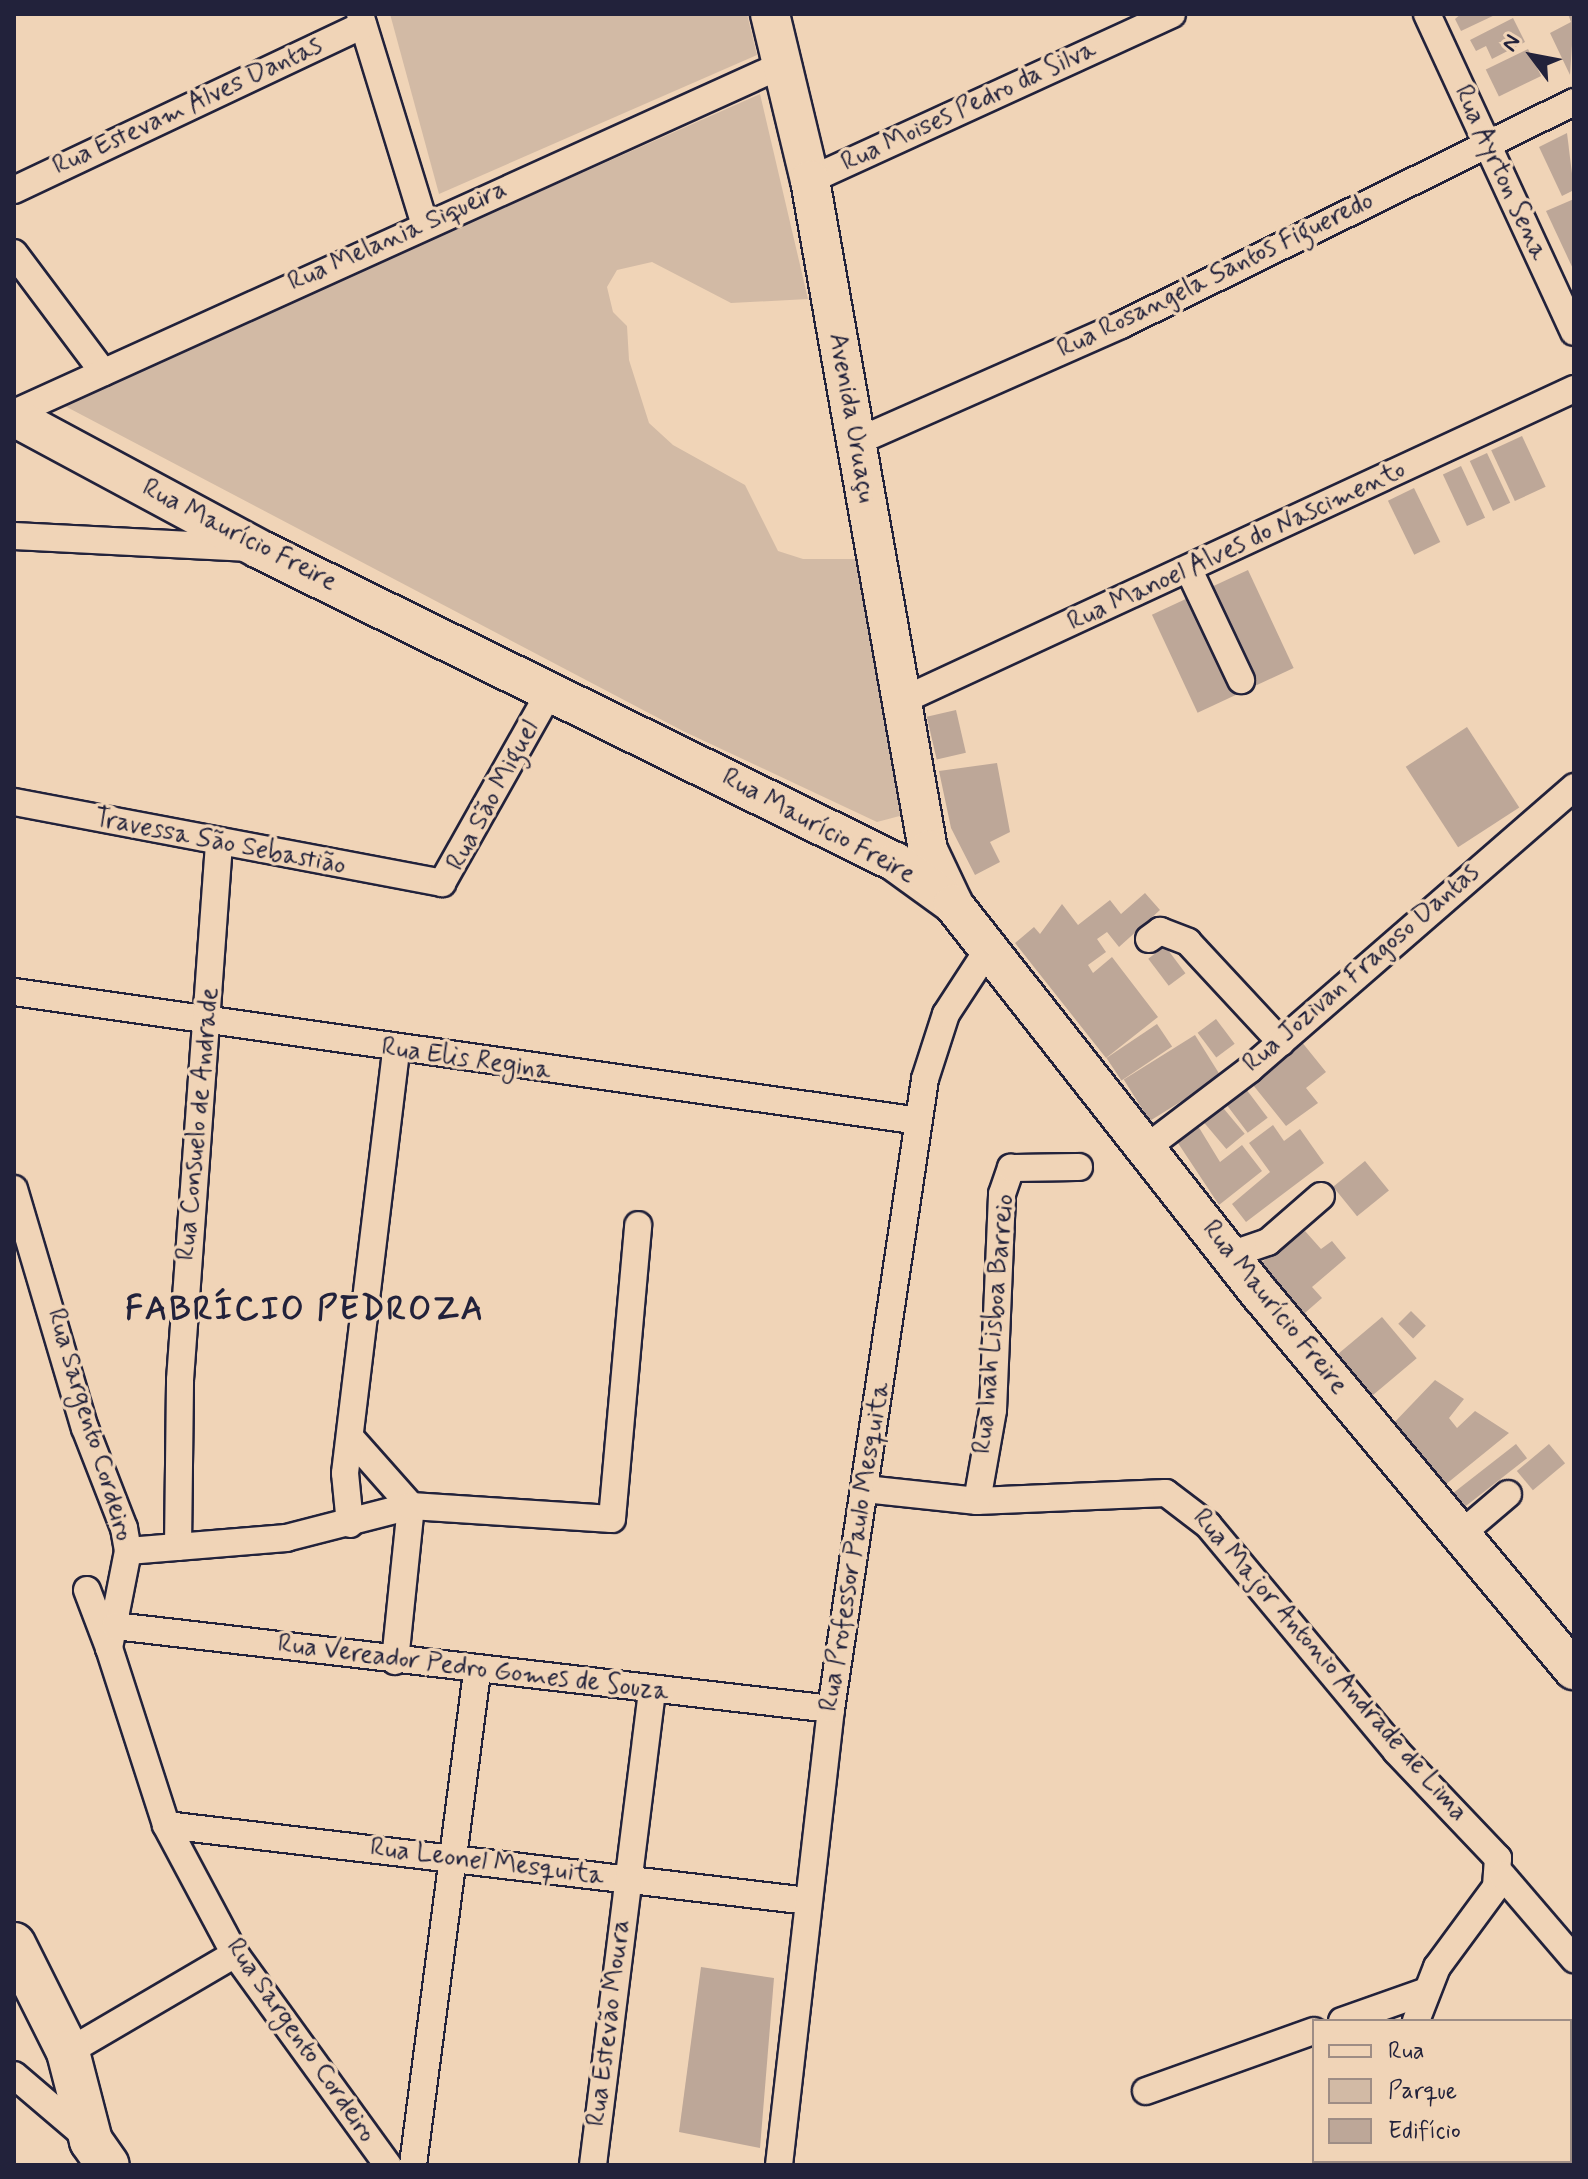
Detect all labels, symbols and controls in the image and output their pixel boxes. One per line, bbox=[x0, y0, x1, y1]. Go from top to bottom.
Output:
north arrow bbox=[1492, 16, 1572, 96]
street label: Rua Estevam Alves Dantas bbox=[47, 30, 329, 184]
text: N bbox=[1496, 30, 1527, 57]
street label: Rua Moises Pedro da Silva bbox=[837, 34, 1101, 180]
street label: Rua Ayrton Sena bbox=[1448, 84, 1552, 262]
street label: Rua Melania Siqueira bbox=[284, 175, 512, 299]
street label: Rua Rosangela Santos Figueredo bbox=[1053, 186, 1379, 366]
street label: Avenida Uruaçu bbox=[821, 332, 881, 504]
street label: Rua Manoel Alves do Nascimento bbox=[1069, 458, 1405, 636]
street label: Rua Maurício Freire bbox=[139, 475, 339, 597]
street label: Rua São Miguel bbox=[443, 718, 545, 874]
street label: Rua Maurício Freire bbox=[718, 764, 918, 890]
street label: Travessa São Sebastião bbox=[93, 804, 347, 882]
street label: Rua Jozivan Fragoso Dantas bbox=[1235, 856, 1489, 1082]
street label: Rua Consuelo de Andrade bbox=[172, 988, 226, 1260]
street label: Rua Elis Regina bbox=[376, 1032, 556, 1088]
street label: Rua Inah Lisboa Barreio bbox=[968, 1189, 1022, 1459]
street label: Rua Maurício Freire bbox=[1196, 1217, 1352, 1399]
district label: FABRÍCIO PEDROZA bbox=[123, 1290, 487, 1330]
street label: Rua Sargento Cordeiro bbox=[39, 1305, 139, 1545]
street label: Rua Professor Paulo Mesquita bbox=[815, 1385, 897, 1709]
street label: Rua Major Antonio Andrade de Lima bbox=[1184, 1503, 1474, 1829]
street label: Rua Vereador Pedro Gomes de Souza bbox=[272, 1629, 674, 1709]
street label: Rua Leonel Mesquita bbox=[370, 1833, 604, 1893]
street label: Rua Estevão Moura bbox=[582, 1919, 638, 2127]
street label: Rua Sargento Cordeiro bbox=[218, 1934, 382, 2148]
legend bbox=[1312, 2019, 1572, 2163]
text: Rua bbox=[1388, 2036, 1425, 2067]
text: Parque bbox=[1388, 2076, 1457, 2107]
text: Edifício bbox=[1388, 2116, 1461, 2147]

